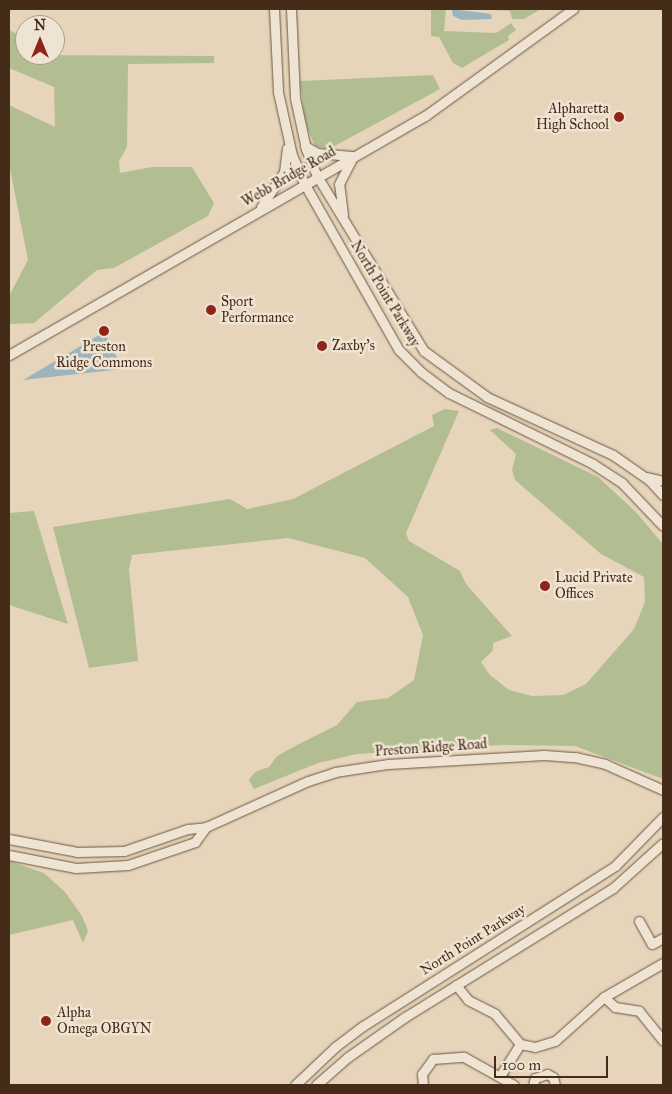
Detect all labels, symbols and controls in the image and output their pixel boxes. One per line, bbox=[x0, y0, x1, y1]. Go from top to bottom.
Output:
north arrow bbox=[15, 15, 65, 65]
text: N bbox=[34, 17, 46, 34]
place label: Alpharetta High School bbox=[536, 101, 609, 134]
marker: Alpharetta High School bbox=[613, 111, 625, 123]
street label: Webb Bridge Road bbox=[239, 143, 339, 211]
street label: North Point Parkway bbox=[347, 238, 423, 350]
place label: Sport Performance bbox=[221, 294, 294, 326]
marker: Sport Performance bbox=[205, 304, 217, 316]
marker: Preston Ridge Commons bbox=[98, 325, 110, 337]
place label: Zaxby's bbox=[332, 338, 375, 354]
place label: Preston Ridge Commons bbox=[56, 339, 152, 372]
marker: Zaxby's bbox=[316, 340, 328, 352]
place label: Lucid Private Offices bbox=[555, 570, 633, 602]
marker: Lucid Private Offices bbox=[539, 580, 551, 592]
street label: Preston Ridge Road bbox=[374, 736, 488, 760]
street label: North Point Parkway bbox=[417, 901, 529, 979]
place label: Alpha Omega OBGYN bbox=[57, 1005, 152, 1038]
marker: Alpha Omega OBGYN bbox=[39, 1014, 53, 1028]
scale bar bbox=[497, 1046, 611, 1078]
text: 100 m bbox=[502, 1056, 541, 1074]

